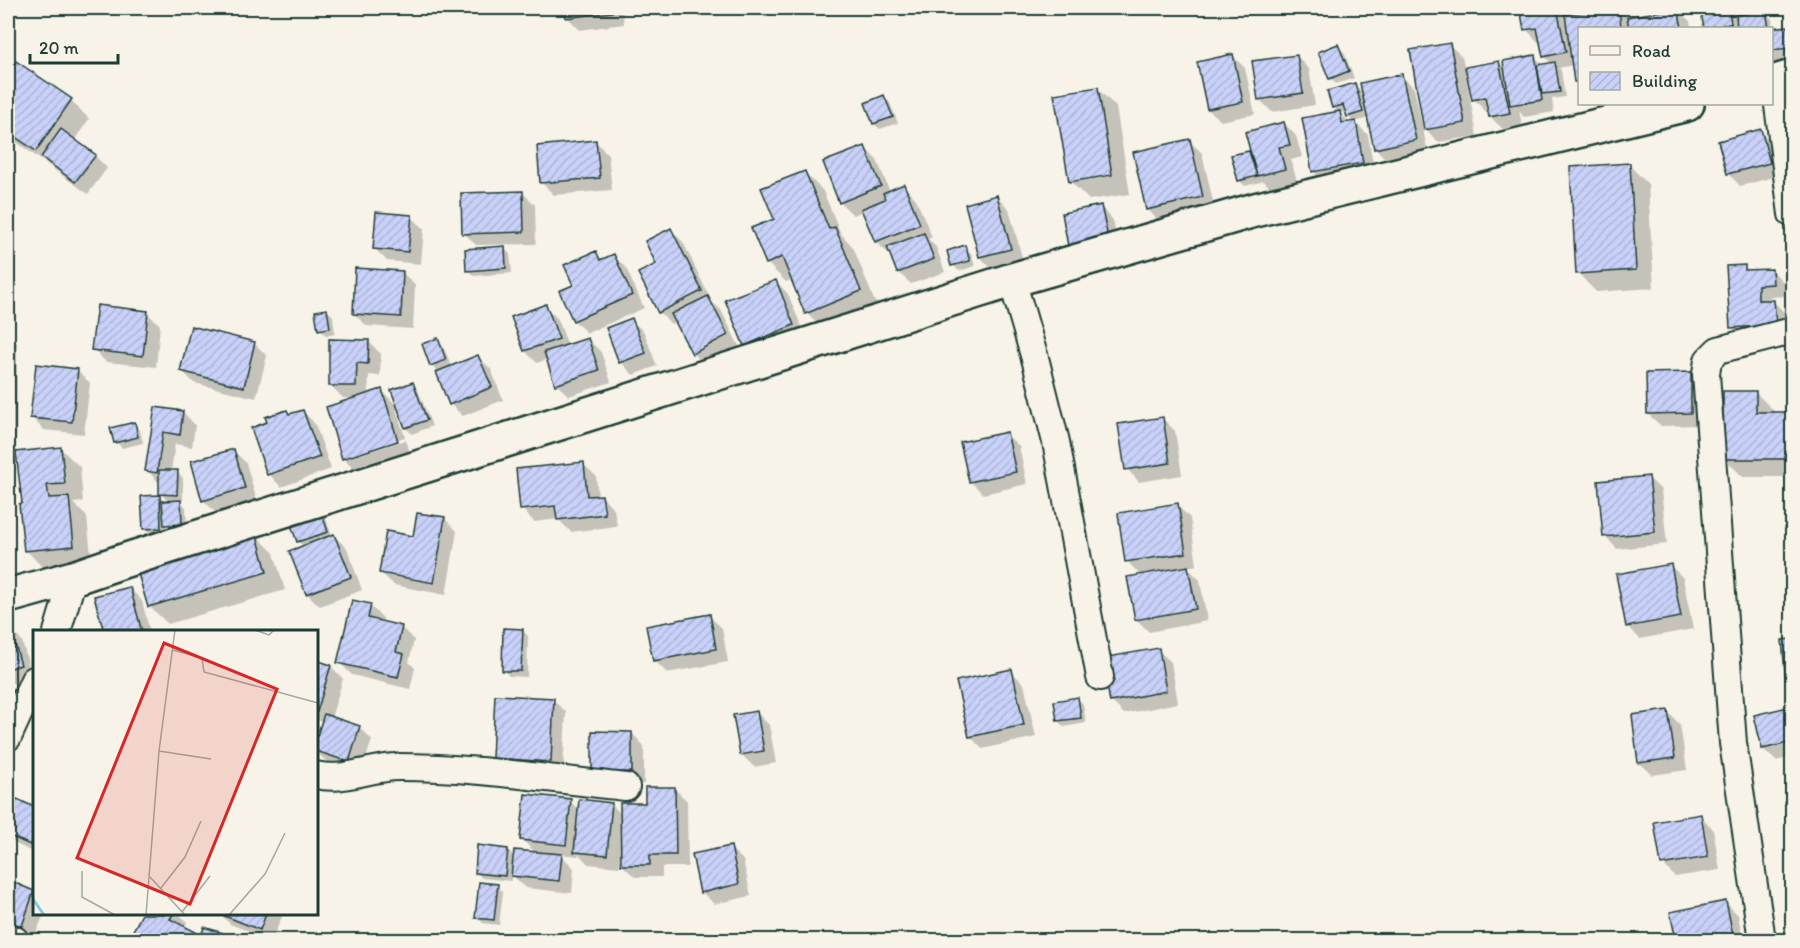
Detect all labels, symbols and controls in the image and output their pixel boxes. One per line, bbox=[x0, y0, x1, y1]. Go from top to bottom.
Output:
scale bar bbox=[30, 27, 118, 65]
legend bbox=[1578, 27, 1773, 105]
text: 20 m bbox=[39, 37, 79, 59]
text: Road bbox=[1632, 40, 1671, 62]
text: Building bbox=[1632, 70, 1698, 92]
inset map bbox=[33, 630, 318, 915]

